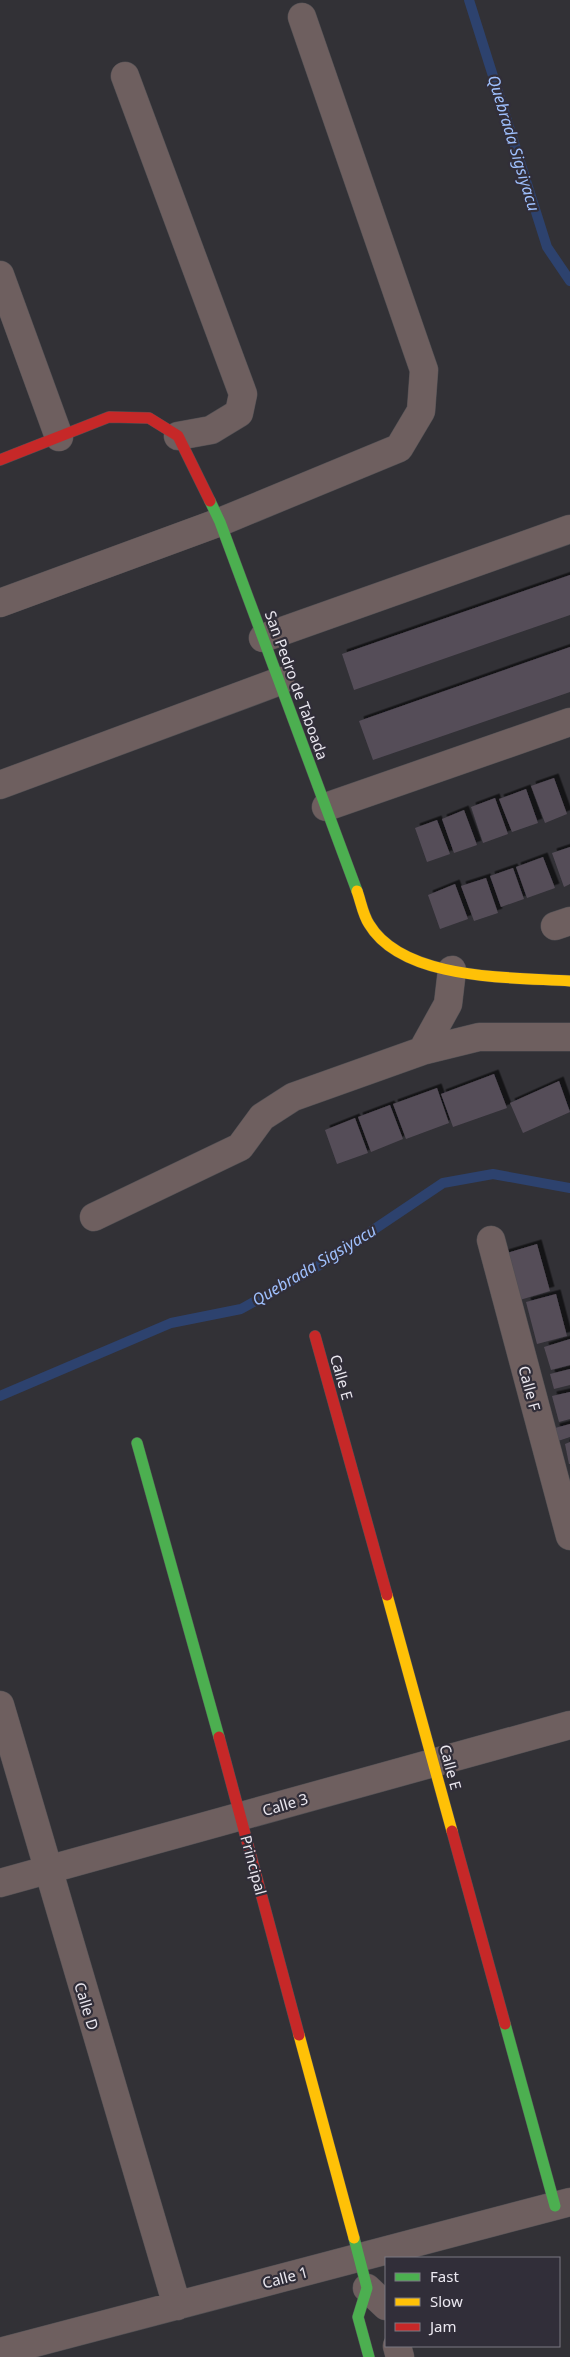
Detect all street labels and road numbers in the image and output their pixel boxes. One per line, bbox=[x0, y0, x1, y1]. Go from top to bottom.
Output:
street label: San Pedro de Taboada bbox=[261, 608, 333, 762]
street label: Calle E bbox=[326, 1352, 358, 1402]
street label: Calle F bbox=[514, 1363, 546, 1413]
street label: Calle E bbox=[435, 1742, 467, 1792]
street label: Calle 3 bbox=[260, 1788, 310, 1820]
street label: Principal bbox=[236, 1833, 272, 1897]
street label: Calle D bbox=[70, 1980, 104, 2032]
street label: Calle 1 bbox=[260, 2261, 310, 2293]

